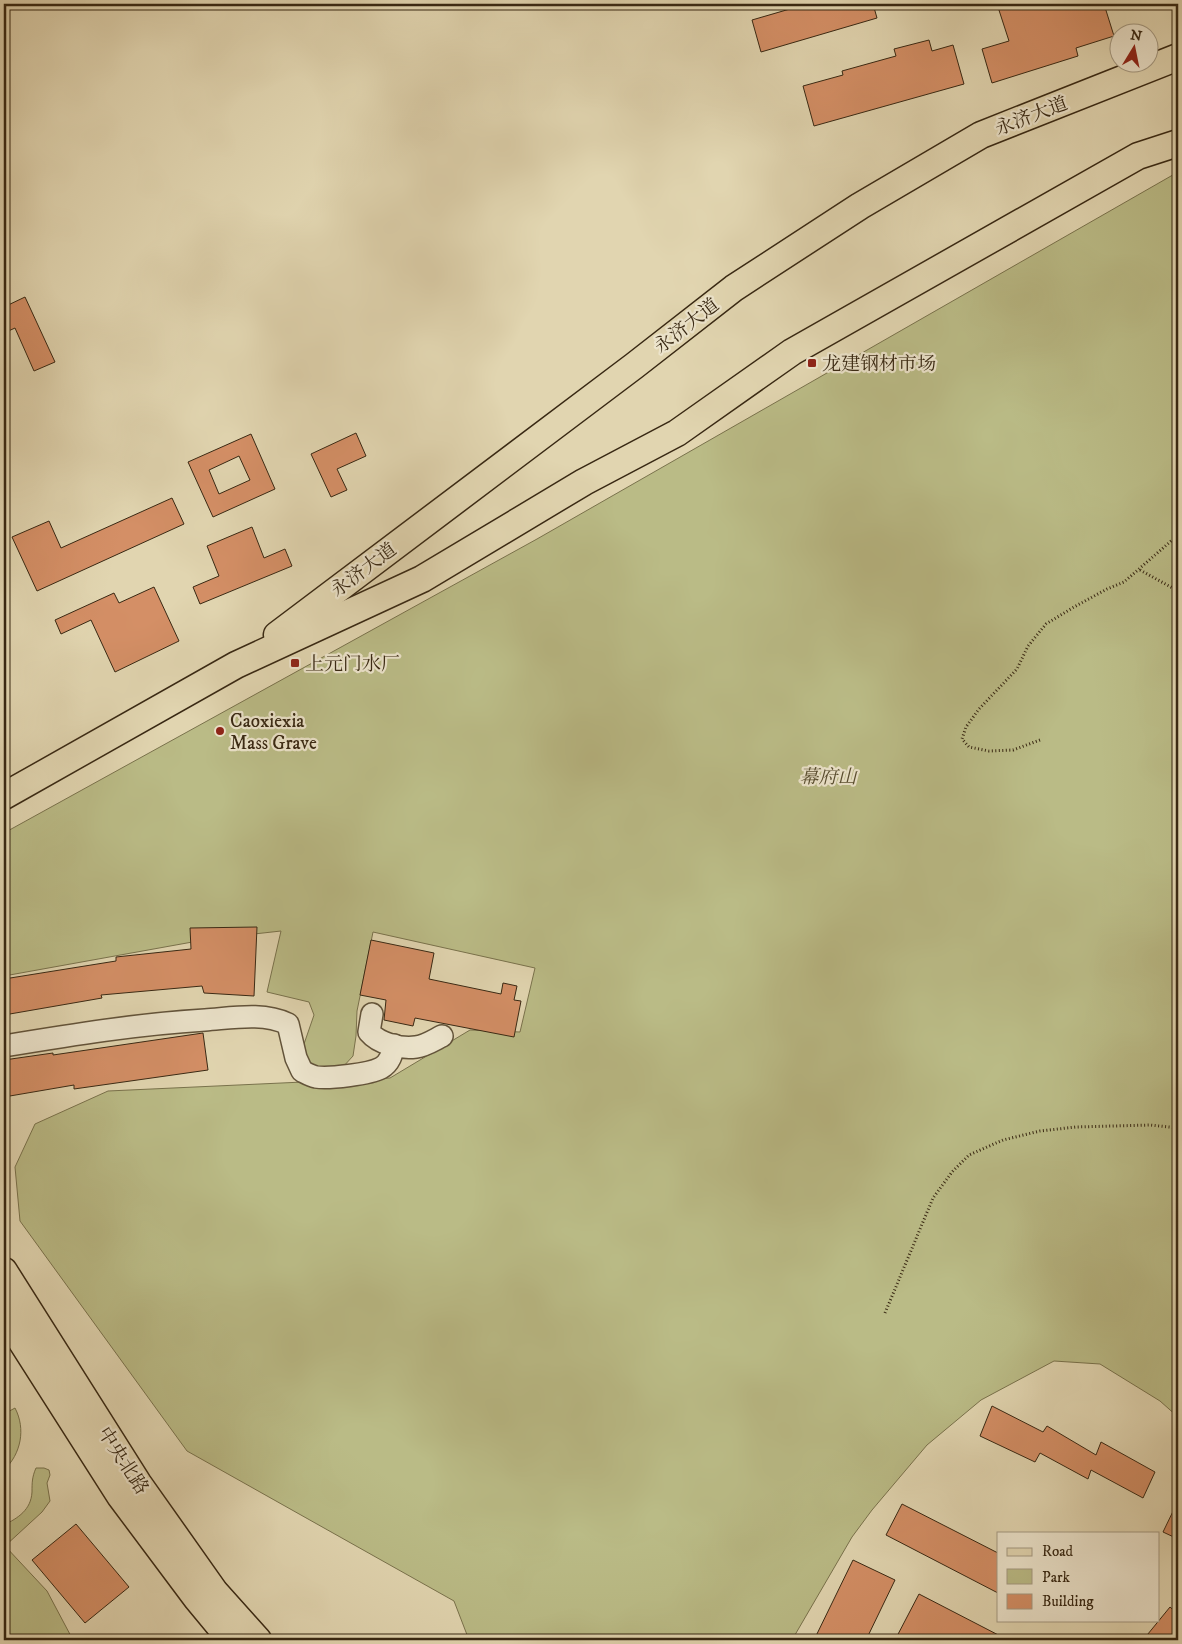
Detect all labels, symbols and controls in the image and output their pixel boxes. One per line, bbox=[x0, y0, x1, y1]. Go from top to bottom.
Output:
north arrow bbox=[1110, 22, 1160, 72]
text: N bbox=[1129, 26, 1144, 46]
street label: 永济大道 bbox=[992, 92, 1071, 141]
street label: 永济大道 bbox=[650, 294, 724, 359]
place label: 龙建钢材市场 bbox=[822, 353, 936, 376]
marker: 龙建钢材市场 bbox=[806, 357, 818, 369]
street label: 永济大道 bbox=[327, 538, 401, 602]
place label: 上元门水厂 bbox=[305, 653, 400, 676]
marker: 上元门水厂 bbox=[289, 657, 301, 669]
place label: Caoxiexia Mass Grave bbox=[230, 710, 317, 755]
marker: Caoxiexia Mass Grave bbox=[214, 725, 226, 737]
park label: 幕府山 bbox=[799, 766, 858, 789]
street label: 中央北路 bbox=[92, 1423, 153, 1499]
legend bbox=[997, 1532, 1160, 1622]
text: Road bbox=[1042, 1542, 1074, 1561]
text: Park bbox=[1042, 1568, 1071, 1587]
text: Building bbox=[1042, 1592, 1094, 1611]

